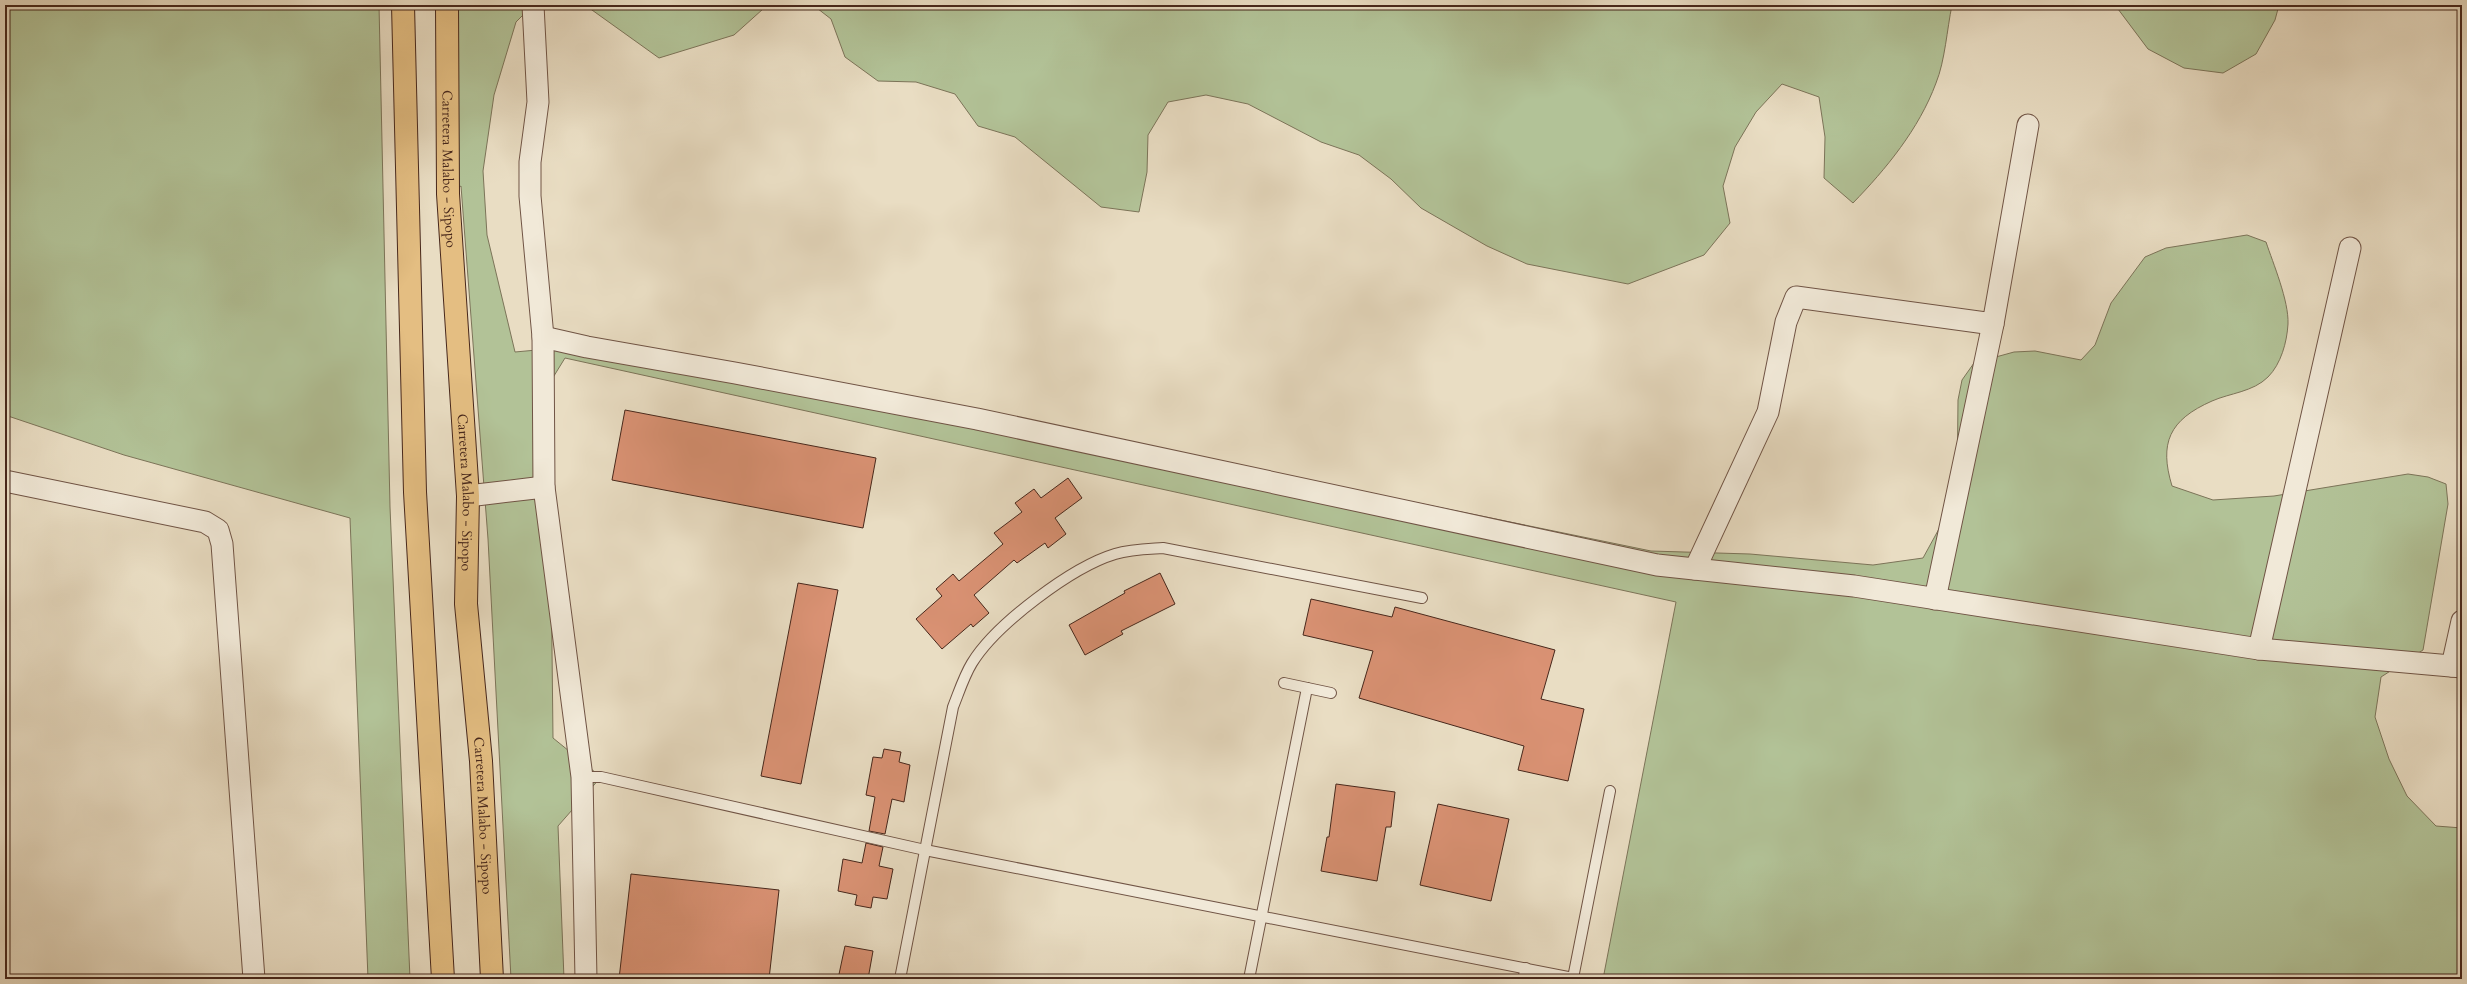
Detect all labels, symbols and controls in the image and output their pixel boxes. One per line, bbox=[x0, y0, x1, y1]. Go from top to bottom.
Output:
street label: Carretera Malabo - Sipopo bbox=[438, 90, 461, 249]
street label: Carretera Malabo - Sipopo bbox=[453, 413, 478, 572]
street label: Carretera Malabo - Sipopo bbox=[469, 736, 497, 895]

